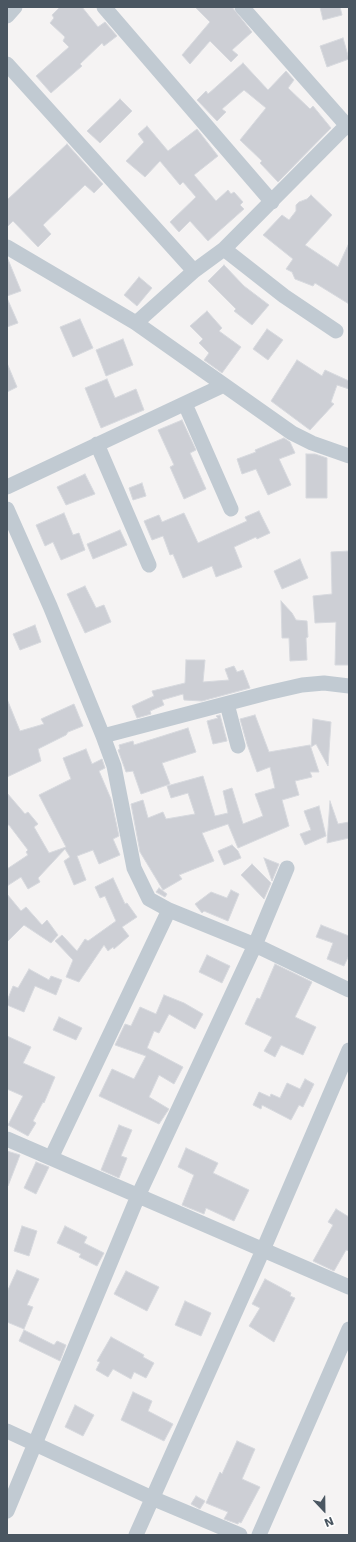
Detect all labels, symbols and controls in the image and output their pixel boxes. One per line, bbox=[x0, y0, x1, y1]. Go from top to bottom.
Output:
north arrow bbox=[304, 1490, 344, 1530]
text: N bbox=[322, 1514, 335, 1529]

